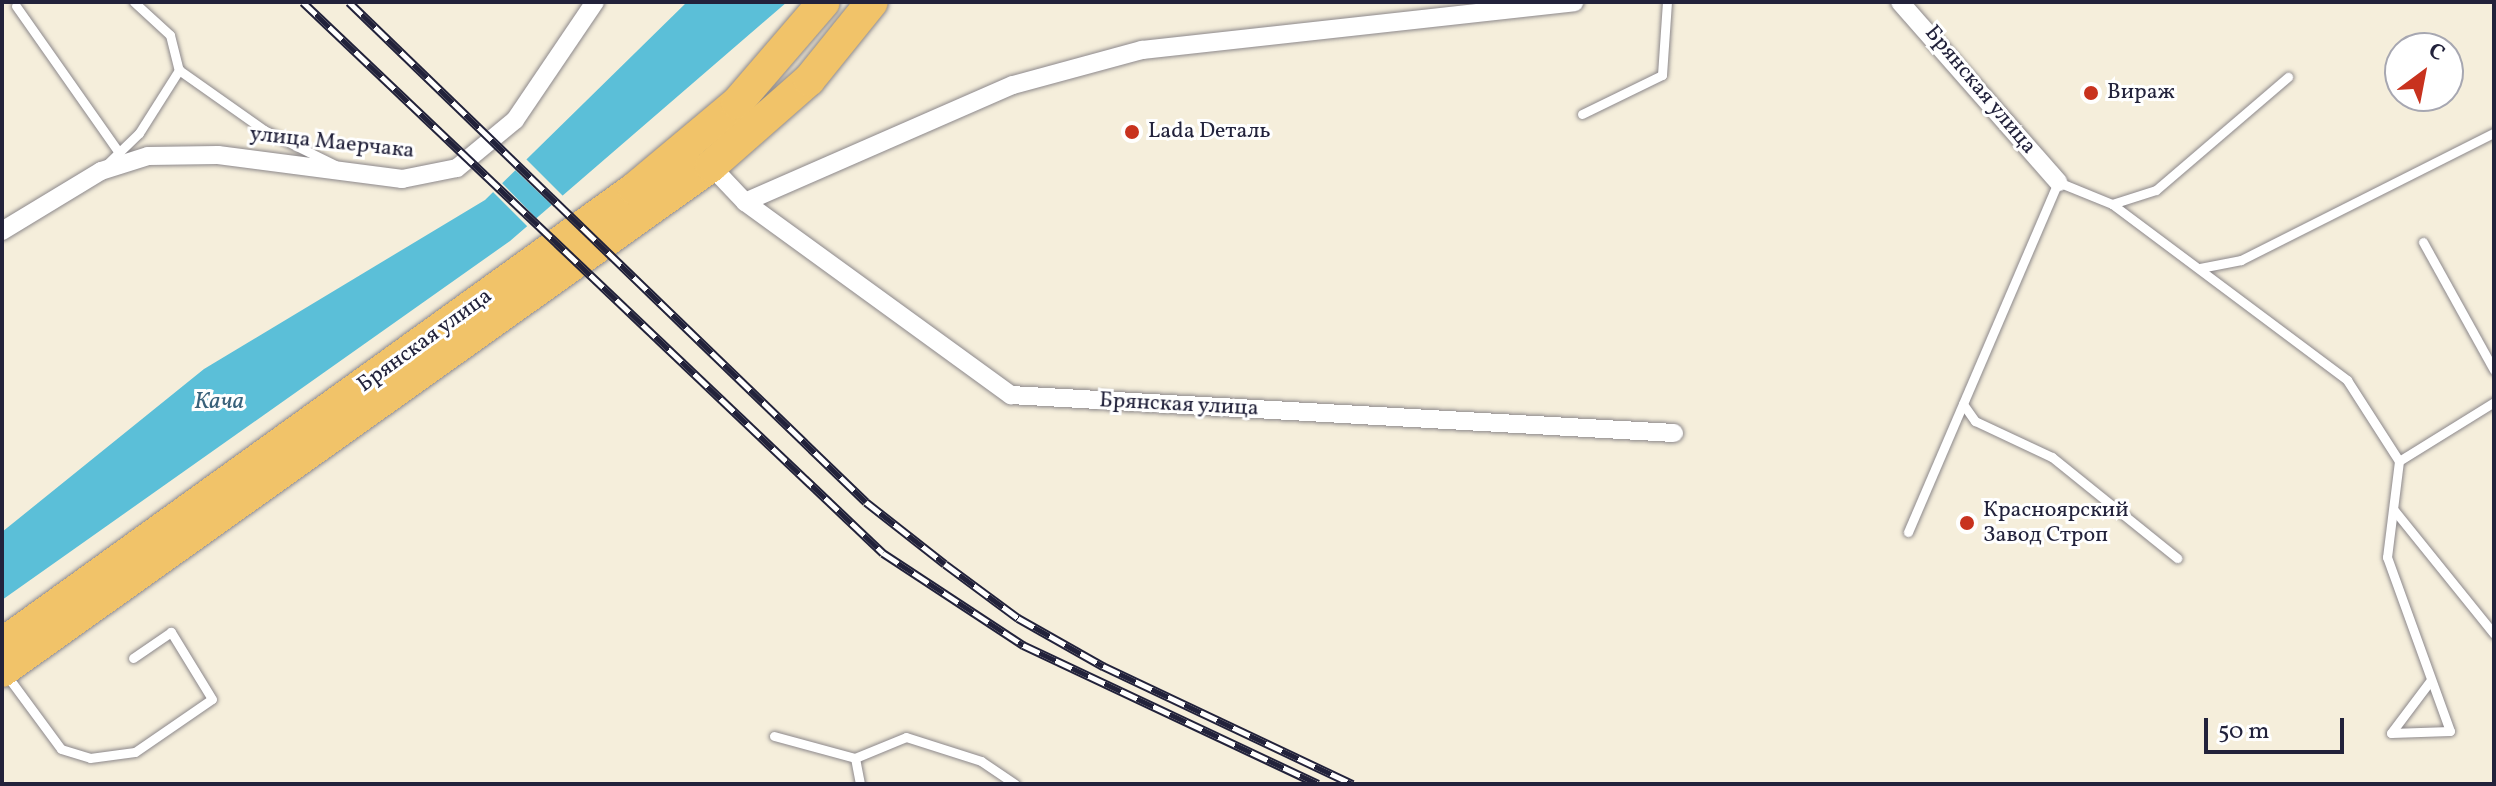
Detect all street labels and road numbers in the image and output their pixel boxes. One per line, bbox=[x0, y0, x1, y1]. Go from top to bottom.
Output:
street label: Брянская улица bbox=[1918, 20, 2042, 160]
street label: улица Маерчака bbox=[248, 121, 416, 165]
street label: Брянская улица bbox=[352, 283, 498, 399]
street label: Брянская улица bbox=[1098, 388, 1260, 422]

